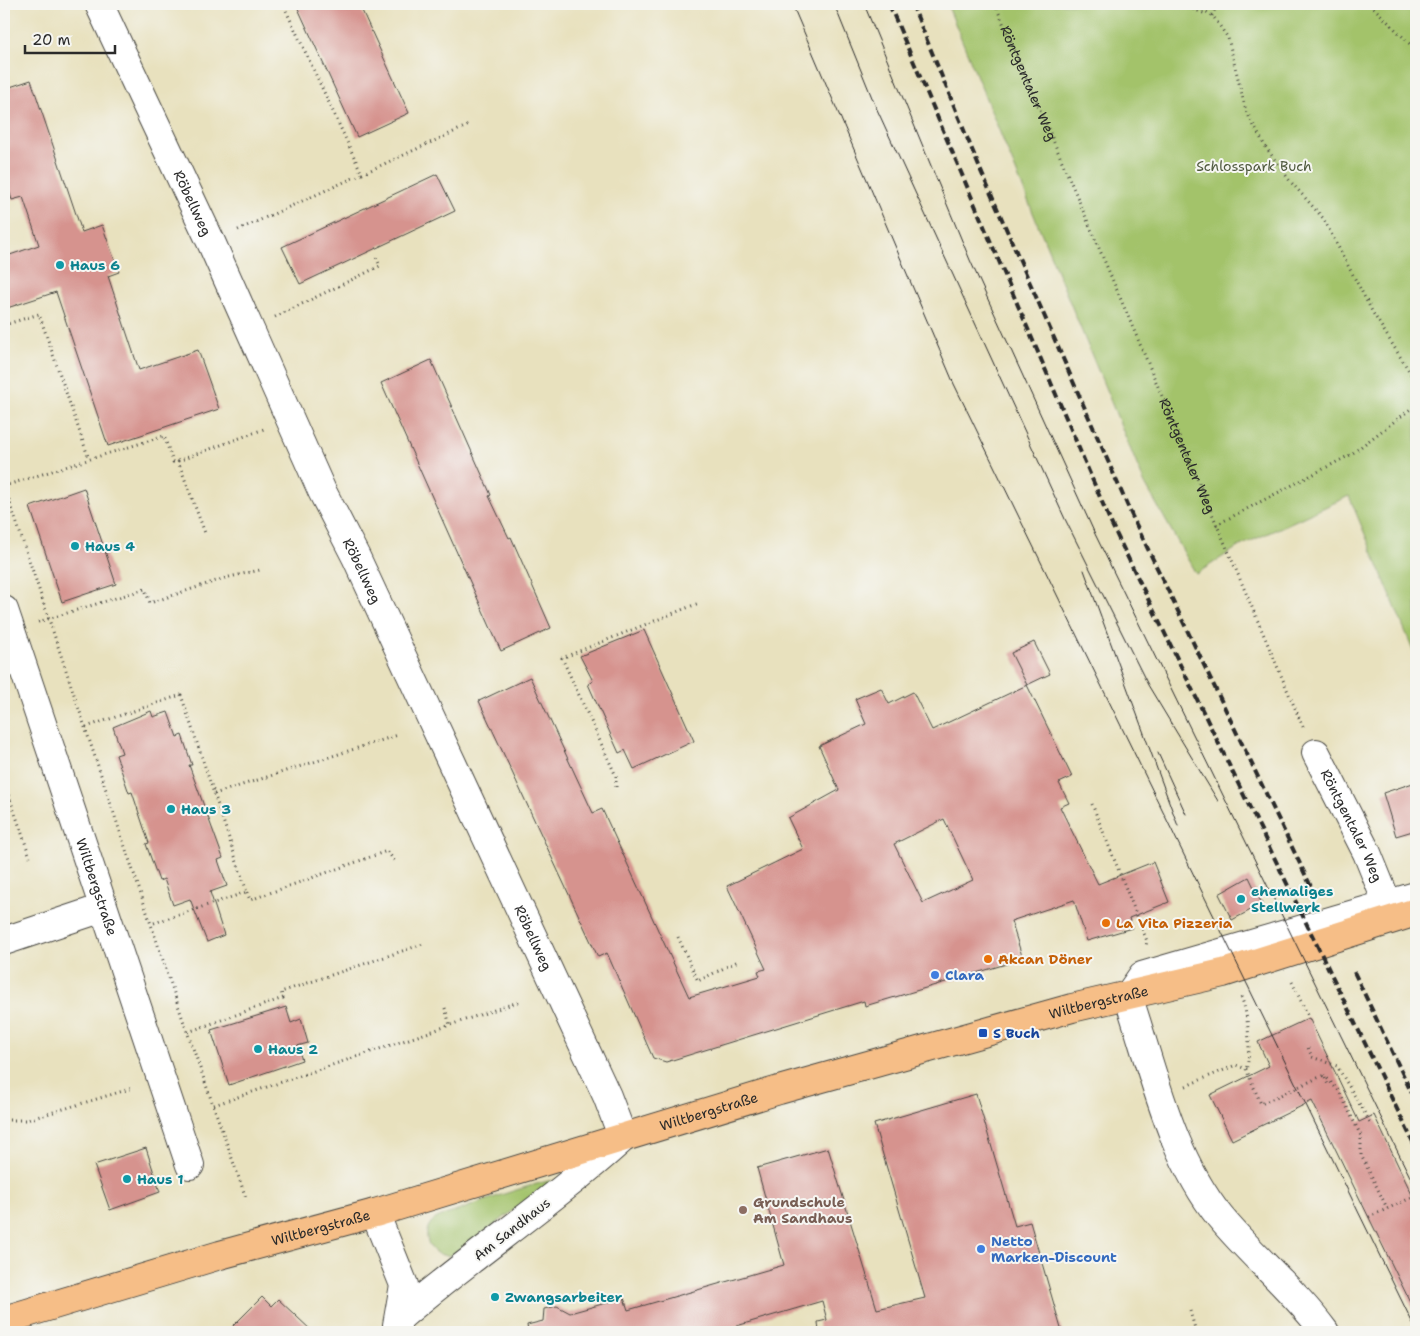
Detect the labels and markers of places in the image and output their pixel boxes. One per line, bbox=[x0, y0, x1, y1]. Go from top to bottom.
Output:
place label: Haus 6 bbox=[70, 256, 120, 274]
marker: Haus 6 bbox=[54, 259, 66, 271]
place label: Haus 4 bbox=[85, 537, 135, 555]
marker: Haus 4 bbox=[69, 540, 81, 552]
place label: Haus 3 bbox=[181, 800, 231, 818]
marker: Haus 3 bbox=[165, 803, 177, 815]
place label: ehemaliges Stellwerk bbox=[1251, 882, 1333, 916]
marker: ehemaliges Stellwerk bbox=[1235, 893, 1247, 905]
place label: La Vita Pizzeria bbox=[1116, 914, 1233, 932]
marker: La Vita Pizzeria bbox=[1100, 917, 1112, 929]
place label: Akcan Döner bbox=[998, 950, 1093, 968]
marker: Akcan Döner bbox=[982, 953, 994, 965]
place label: Clara bbox=[945, 966, 985, 984]
marker: Clara bbox=[929, 969, 941, 981]
place label: S Buch bbox=[993, 1024, 1040, 1042]
marker: S Buch bbox=[977, 1027, 989, 1039]
place label: Haus 2 bbox=[268, 1040, 318, 1058]
marker: Haus 2 bbox=[252, 1043, 264, 1055]
place label: Haus 1 bbox=[137, 1170, 184, 1188]
marker: Haus 1 bbox=[121, 1173, 133, 1185]
place label: Grundschule Am Sandhaus bbox=[753, 1193, 852, 1227]
marker: Grundschule Am Sandhaus bbox=[737, 1204, 749, 1216]
place label: Netto Marken-Discount bbox=[991, 1232, 1117, 1266]
marker: Netto Marken-Discount bbox=[975, 1243, 987, 1255]
place label: Zwangsarbeiter bbox=[505, 1288, 623, 1306]
marker: Zwangsarbeiter bbox=[489, 1291, 501, 1303]

